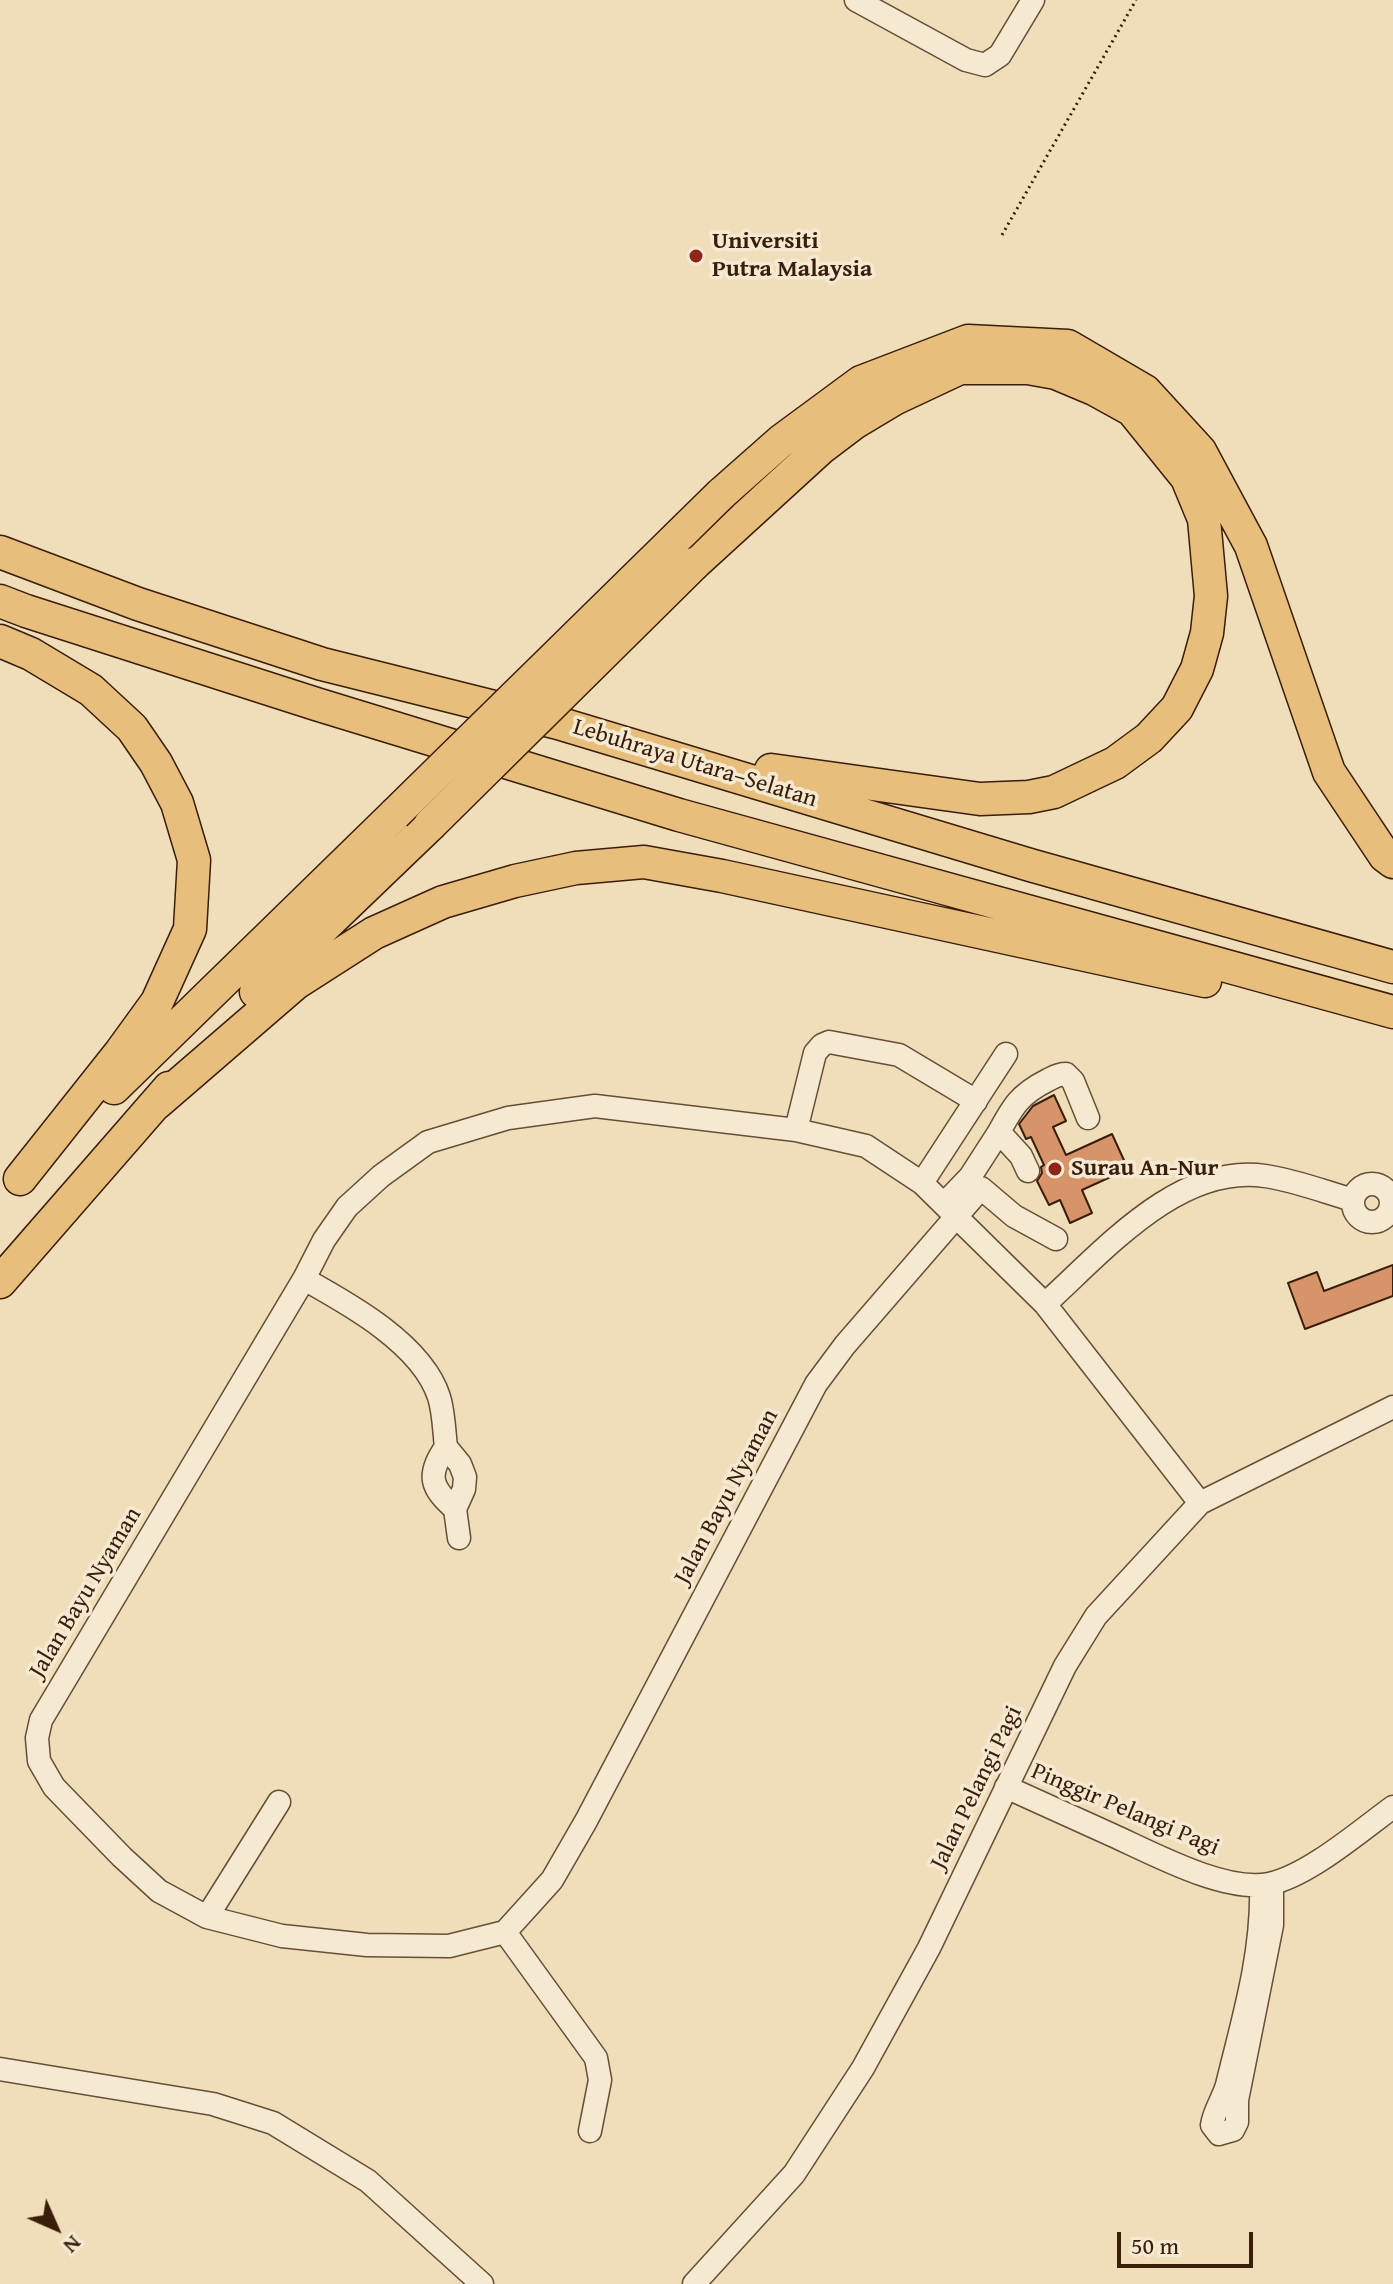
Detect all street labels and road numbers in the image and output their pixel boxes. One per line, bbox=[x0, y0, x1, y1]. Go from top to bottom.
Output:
street label: Lebuhraya Utara–Selatan bbox=[570, 713, 820, 815]
street label: Jalan Bayu Nyaman bbox=[669, 1405, 785, 1589]
street label: Jalan Bayu Nyaman bbox=[24, 1502, 148, 1684]
street label: Jalan Pelangi Pagi bbox=[925, 1702, 1029, 1874]
street label: Pinggir Pelangi Pagi bbox=[1027, 1757, 1223, 1863]

